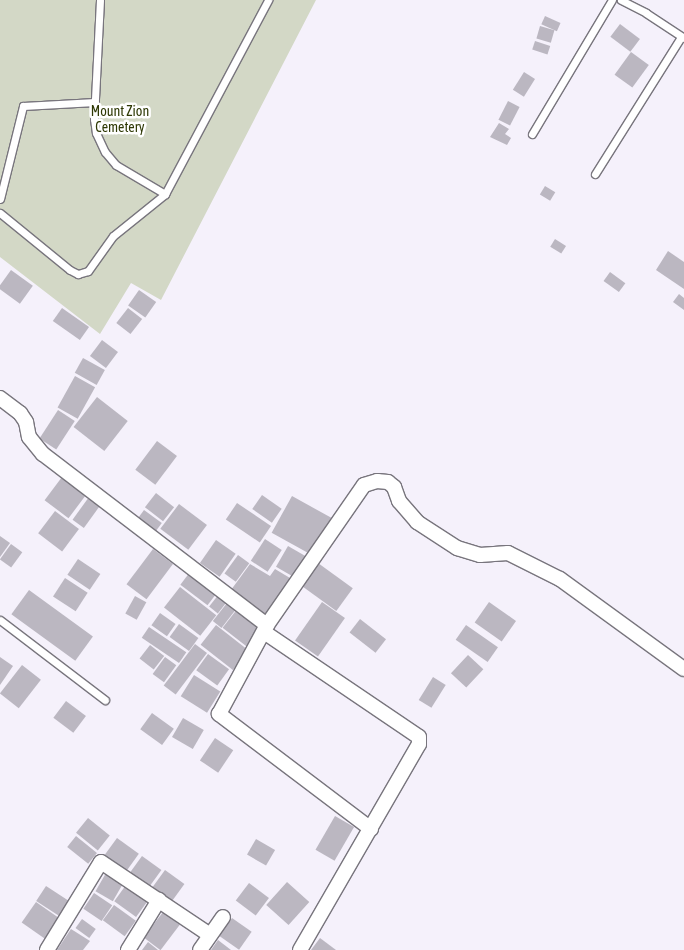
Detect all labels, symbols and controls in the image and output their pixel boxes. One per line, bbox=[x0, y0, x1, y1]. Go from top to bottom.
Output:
park label: Mount Zion Cemetery bbox=[91, 103, 149, 136]

